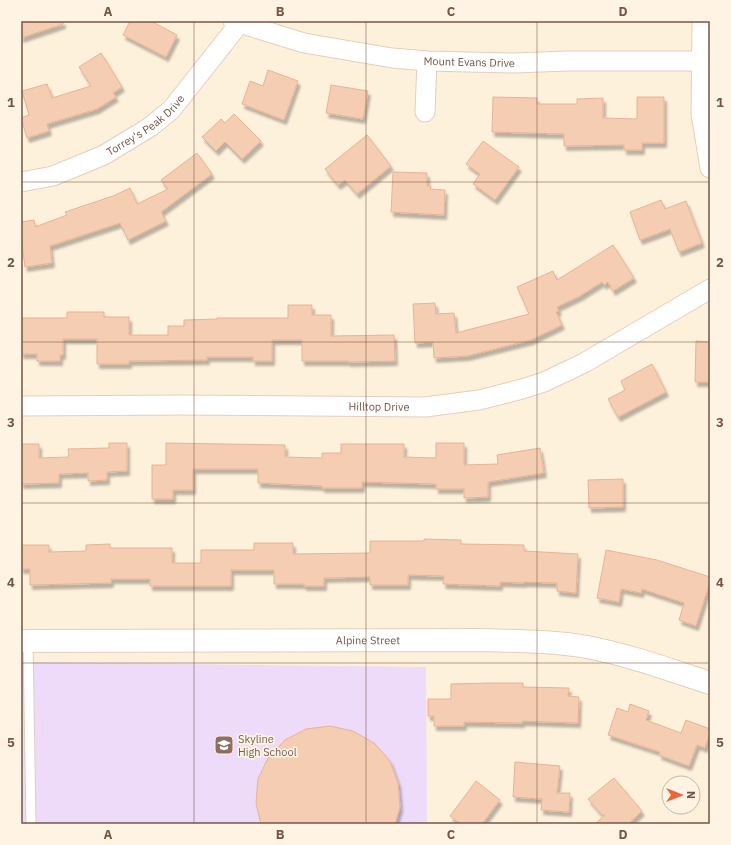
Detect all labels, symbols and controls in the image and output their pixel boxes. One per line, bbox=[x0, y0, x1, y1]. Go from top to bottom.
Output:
text: A bbox=[104, 3, 113, 20]
text: B bbox=[276, 3, 285, 20]
text: C bbox=[447, 3, 456, 20]
text: D bbox=[618, 3, 628, 20]
street label: Mount Evans Drive bbox=[423, 54, 515, 70]
street label: Torrey's Peak Drive bbox=[104, 92, 187, 159]
text: 1 bbox=[7, 94, 15, 111]
text: 1 bbox=[716, 94, 724, 111]
text: 2 bbox=[7, 254, 15, 271]
text: 2 bbox=[716, 254, 724, 271]
street label: Hilltop Drive bbox=[348, 399, 410, 414]
text: 3 bbox=[7, 414, 15, 431]
text: 3 bbox=[716, 414, 724, 431]
text: 4 bbox=[7, 574, 15, 591]
text: 4 bbox=[716, 574, 724, 591]
street label: Alpine Street bbox=[336, 633, 400, 647]
place label: Skyline High School bbox=[238, 732, 297, 759]
text: 5 bbox=[7, 734, 15, 751]
school or university icon: Skyline High School bbox=[213, 734, 235, 756]
text: 5 bbox=[716, 734, 724, 751]
north arrow bbox=[661, 775, 701, 815]
text: N bbox=[684, 791, 698, 799]
text: A bbox=[104, 826, 113, 843]
text: B bbox=[276, 826, 285, 843]
text: C bbox=[447, 826, 456, 843]
text: D bbox=[618, 826, 628, 843]

